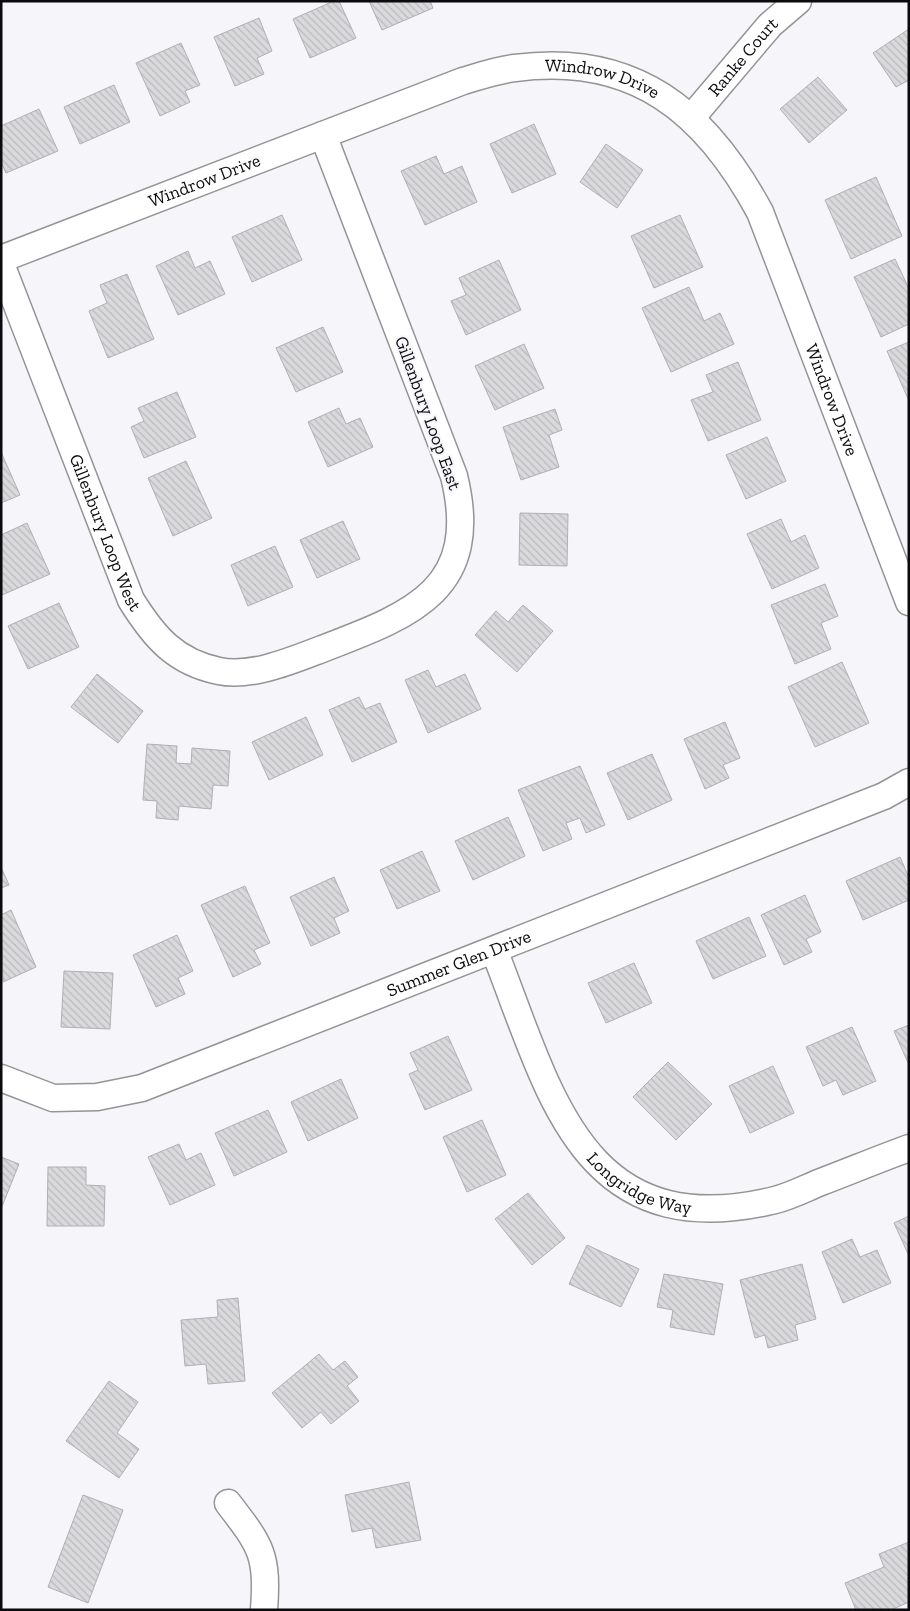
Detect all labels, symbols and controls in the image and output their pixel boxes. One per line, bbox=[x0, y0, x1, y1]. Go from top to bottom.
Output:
street label: Ranke Court bbox=[703, 12, 783, 101]
street label: Windrow Drive bbox=[545, 54, 664, 103]
street label: Windrow Drive bbox=[145, 149, 264, 212]
street label: Gillenbury Loop East bbox=[390, 333, 466, 493]
street label: Windrow Drive bbox=[800, 341, 863, 459]
street label: Gillenbury Loop West bbox=[65, 451, 146, 616]
street label: Summer Glen Drive bbox=[383, 925, 534, 1002]
street label: Longridge Way bbox=[582, 1148, 693, 1219]

